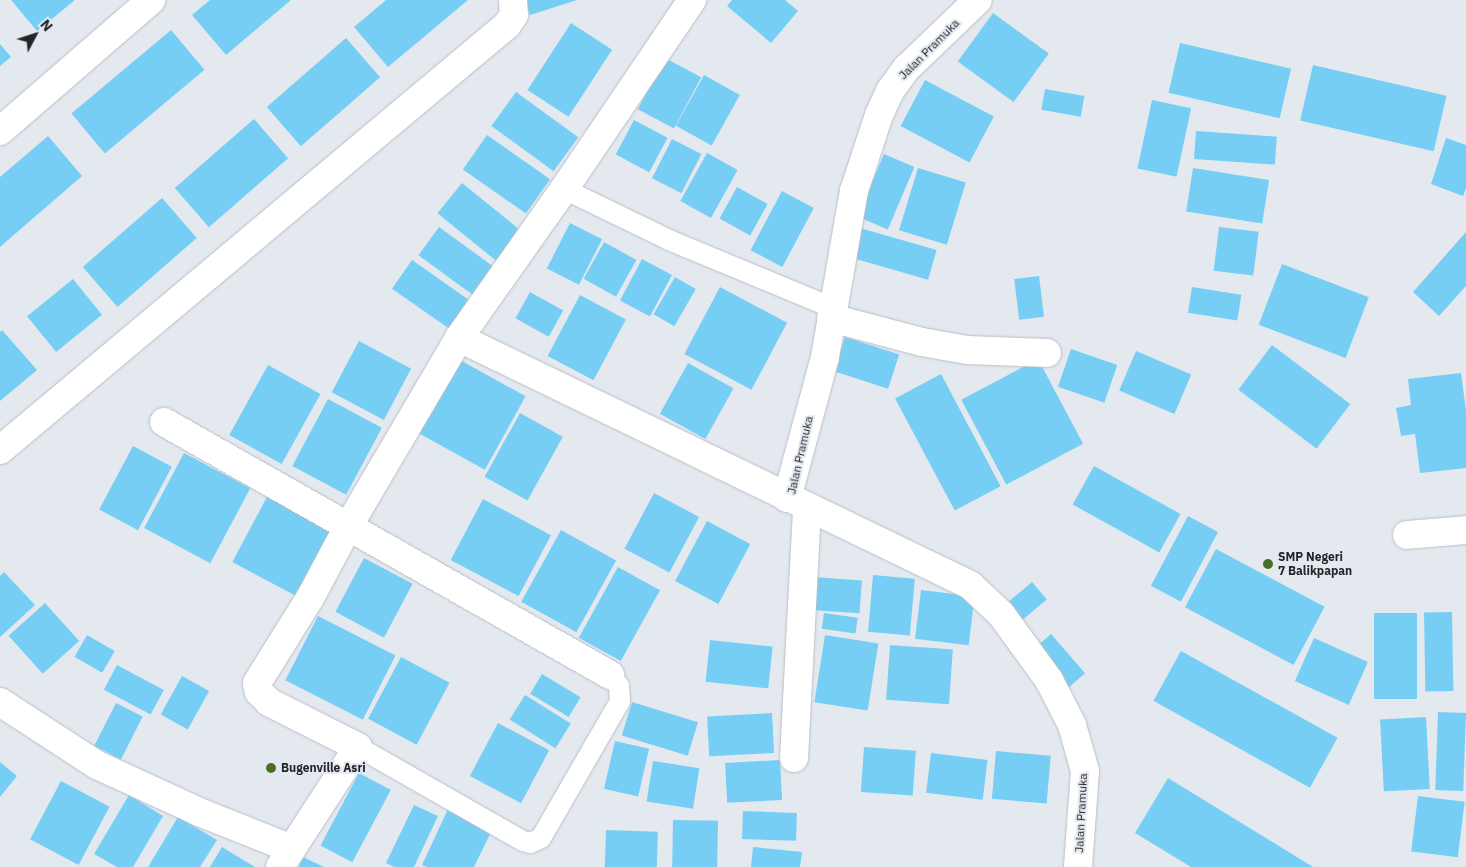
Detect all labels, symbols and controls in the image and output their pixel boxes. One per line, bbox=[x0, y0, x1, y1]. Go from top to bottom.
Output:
north arrow bbox=[10, 10, 60, 60]
text: N bbox=[36, 16, 57, 35]
street label: Jalan Pramuka bbox=[896, 16, 962, 82]
street label: Jalan Pramuka bbox=[784, 415, 816, 495]
place label: SMP Negeri 7 Balikpapan bbox=[1278, 550, 1352, 578]
marker: SMP Negeri 7 Balikpapan bbox=[1262, 558, 1274, 570]
place label: Bugenville Asri bbox=[281, 761, 366, 775]
marker: Bugenville Asri bbox=[265, 762, 277, 774]
street label: Jalan Pramuka bbox=[1072, 773, 1090, 853]

